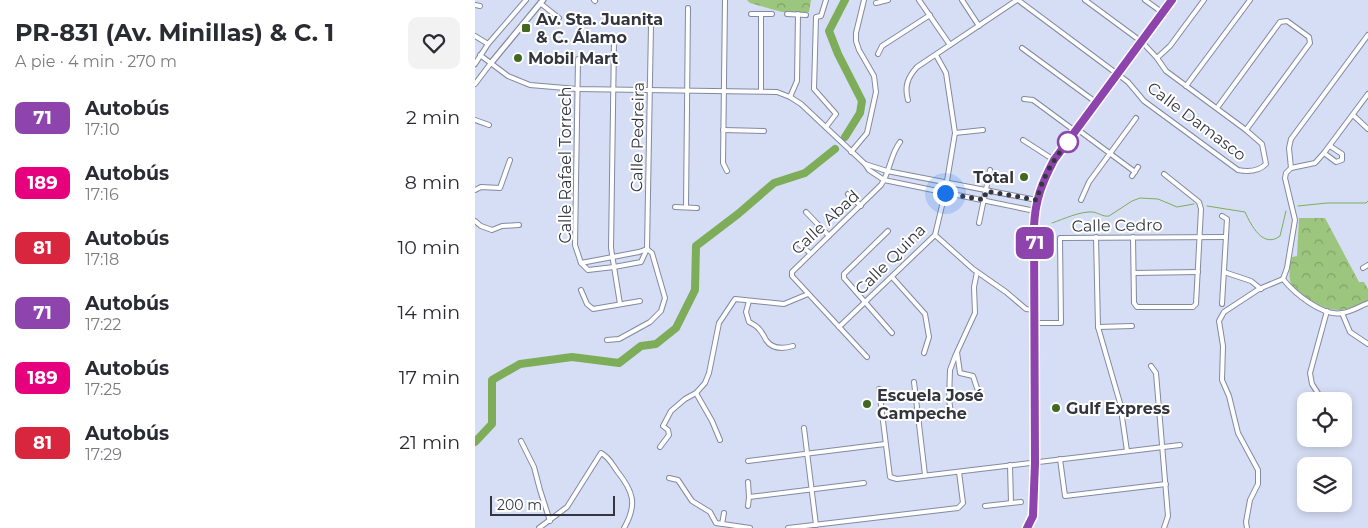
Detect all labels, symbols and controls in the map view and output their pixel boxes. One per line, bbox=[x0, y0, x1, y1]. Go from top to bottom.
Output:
place label: Av. Sta. Juanita & C. Álamo bbox=[535, 10, 663, 47]
button: heart bbox=[408, 17, 460, 69]
text: PR-831 (Av. Minillas) & C. 1 bbox=[15, 18, 334, 47]
marker: Av. Sta. Juanita & C. Álamo bbox=[520, 22, 532, 34]
place label: Mobil Mart bbox=[528, 49, 618, 68]
text: A pie · 4 min · 270 m bbox=[15, 52, 177, 71]
marker: Mobil Mart bbox=[512, 52, 524, 64]
street label: Calle Damasco bbox=[1144, 78, 1250, 165]
street label: Calle Pedreira bbox=[627, 82, 648, 192]
street label: Calle Rafael Torrech bbox=[556, 86, 575, 244]
text: Autobús bbox=[85, 97, 169, 120]
text: 2 min bbox=[406, 106, 460, 129]
text: 71 bbox=[33, 107, 52, 129]
text: 17:10 bbox=[85, 120, 120, 139]
unlabelled marker bbox=[1057, 131, 1079, 153]
text: Autobús bbox=[85, 162, 169, 185]
place label: Total bbox=[973, 168, 1014, 187]
text: 8 min bbox=[405, 171, 460, 194]
marker: Total bbox=[1018, 171, 1030, 183]
text: 189 bbox=[27, 172, 58, 194]
your location bbox=[933, 181, 958, 206]
text: 17:16 bbox=[85, 185, 119, 204]
street label: Calle Abad bbox=[788, 186, 863, 259]
street label: Calle Cedro bbox=[1071, 215, 1163, 236]
street label: Calle Quina bbox=[851, 220, 930, 299]
text: Autobús bbox=[85, 227, 169, 250]
line badge: 71 bbox=[1013, 227, 1057, 259]
text: 71 bbox=[1026, 232, 1044, 254]
text: 10 min bbox=[397, 236, 460, 259]
text: 81 bbox=[33, 237, 52, 259]
text: 17:18 bbox=[85, 250, 119, 269]
text: Autobús bbox=[85, 292, 169, 315]
text: 14 min bbox=[397, 301, 460, 324]
text: 71 bbox=[33, 302, 52, 324]
text: 17:22 bbox=[85, 315, 121, 334]
text: Autobús bbox=[85, 357, 169, 380]
text: 17 min bbox=[399, 366, 460, 389]
text: 189 bbox=[27, 367, 58, 389]
text: 17:25 bbox=[85, 380, 121, 399]
place label: Escuela José Campeche bbox=[877, 386, 984, 423]
map controls bbox=[1297, 392, 1352, 512]
button: locate bbox=[1297, 392, 1352, 447]
marker: Escuela José Campeche bbox=[861, 398, 873, 410]
place label: Gulf Express bbox=[1066, 399, 1170, 418]
marker: Gulf Express bbox=[1050, 402, 1062, 414]
text: Autobús bbox=[85, 422, 169, 445]
text: 21 min bbox=[399, 431, 460, 454]
text: 81 bbox=[33, 432, 52, 454]
text: 17:29 bbox=[85, 445, 122, 464]
button: layers bbox=[1297, 457, 1352, 512]
scale bar bbox=[490, 493, 615, 516]
text: 200 m bbox=[497, 496, 542, 514]

